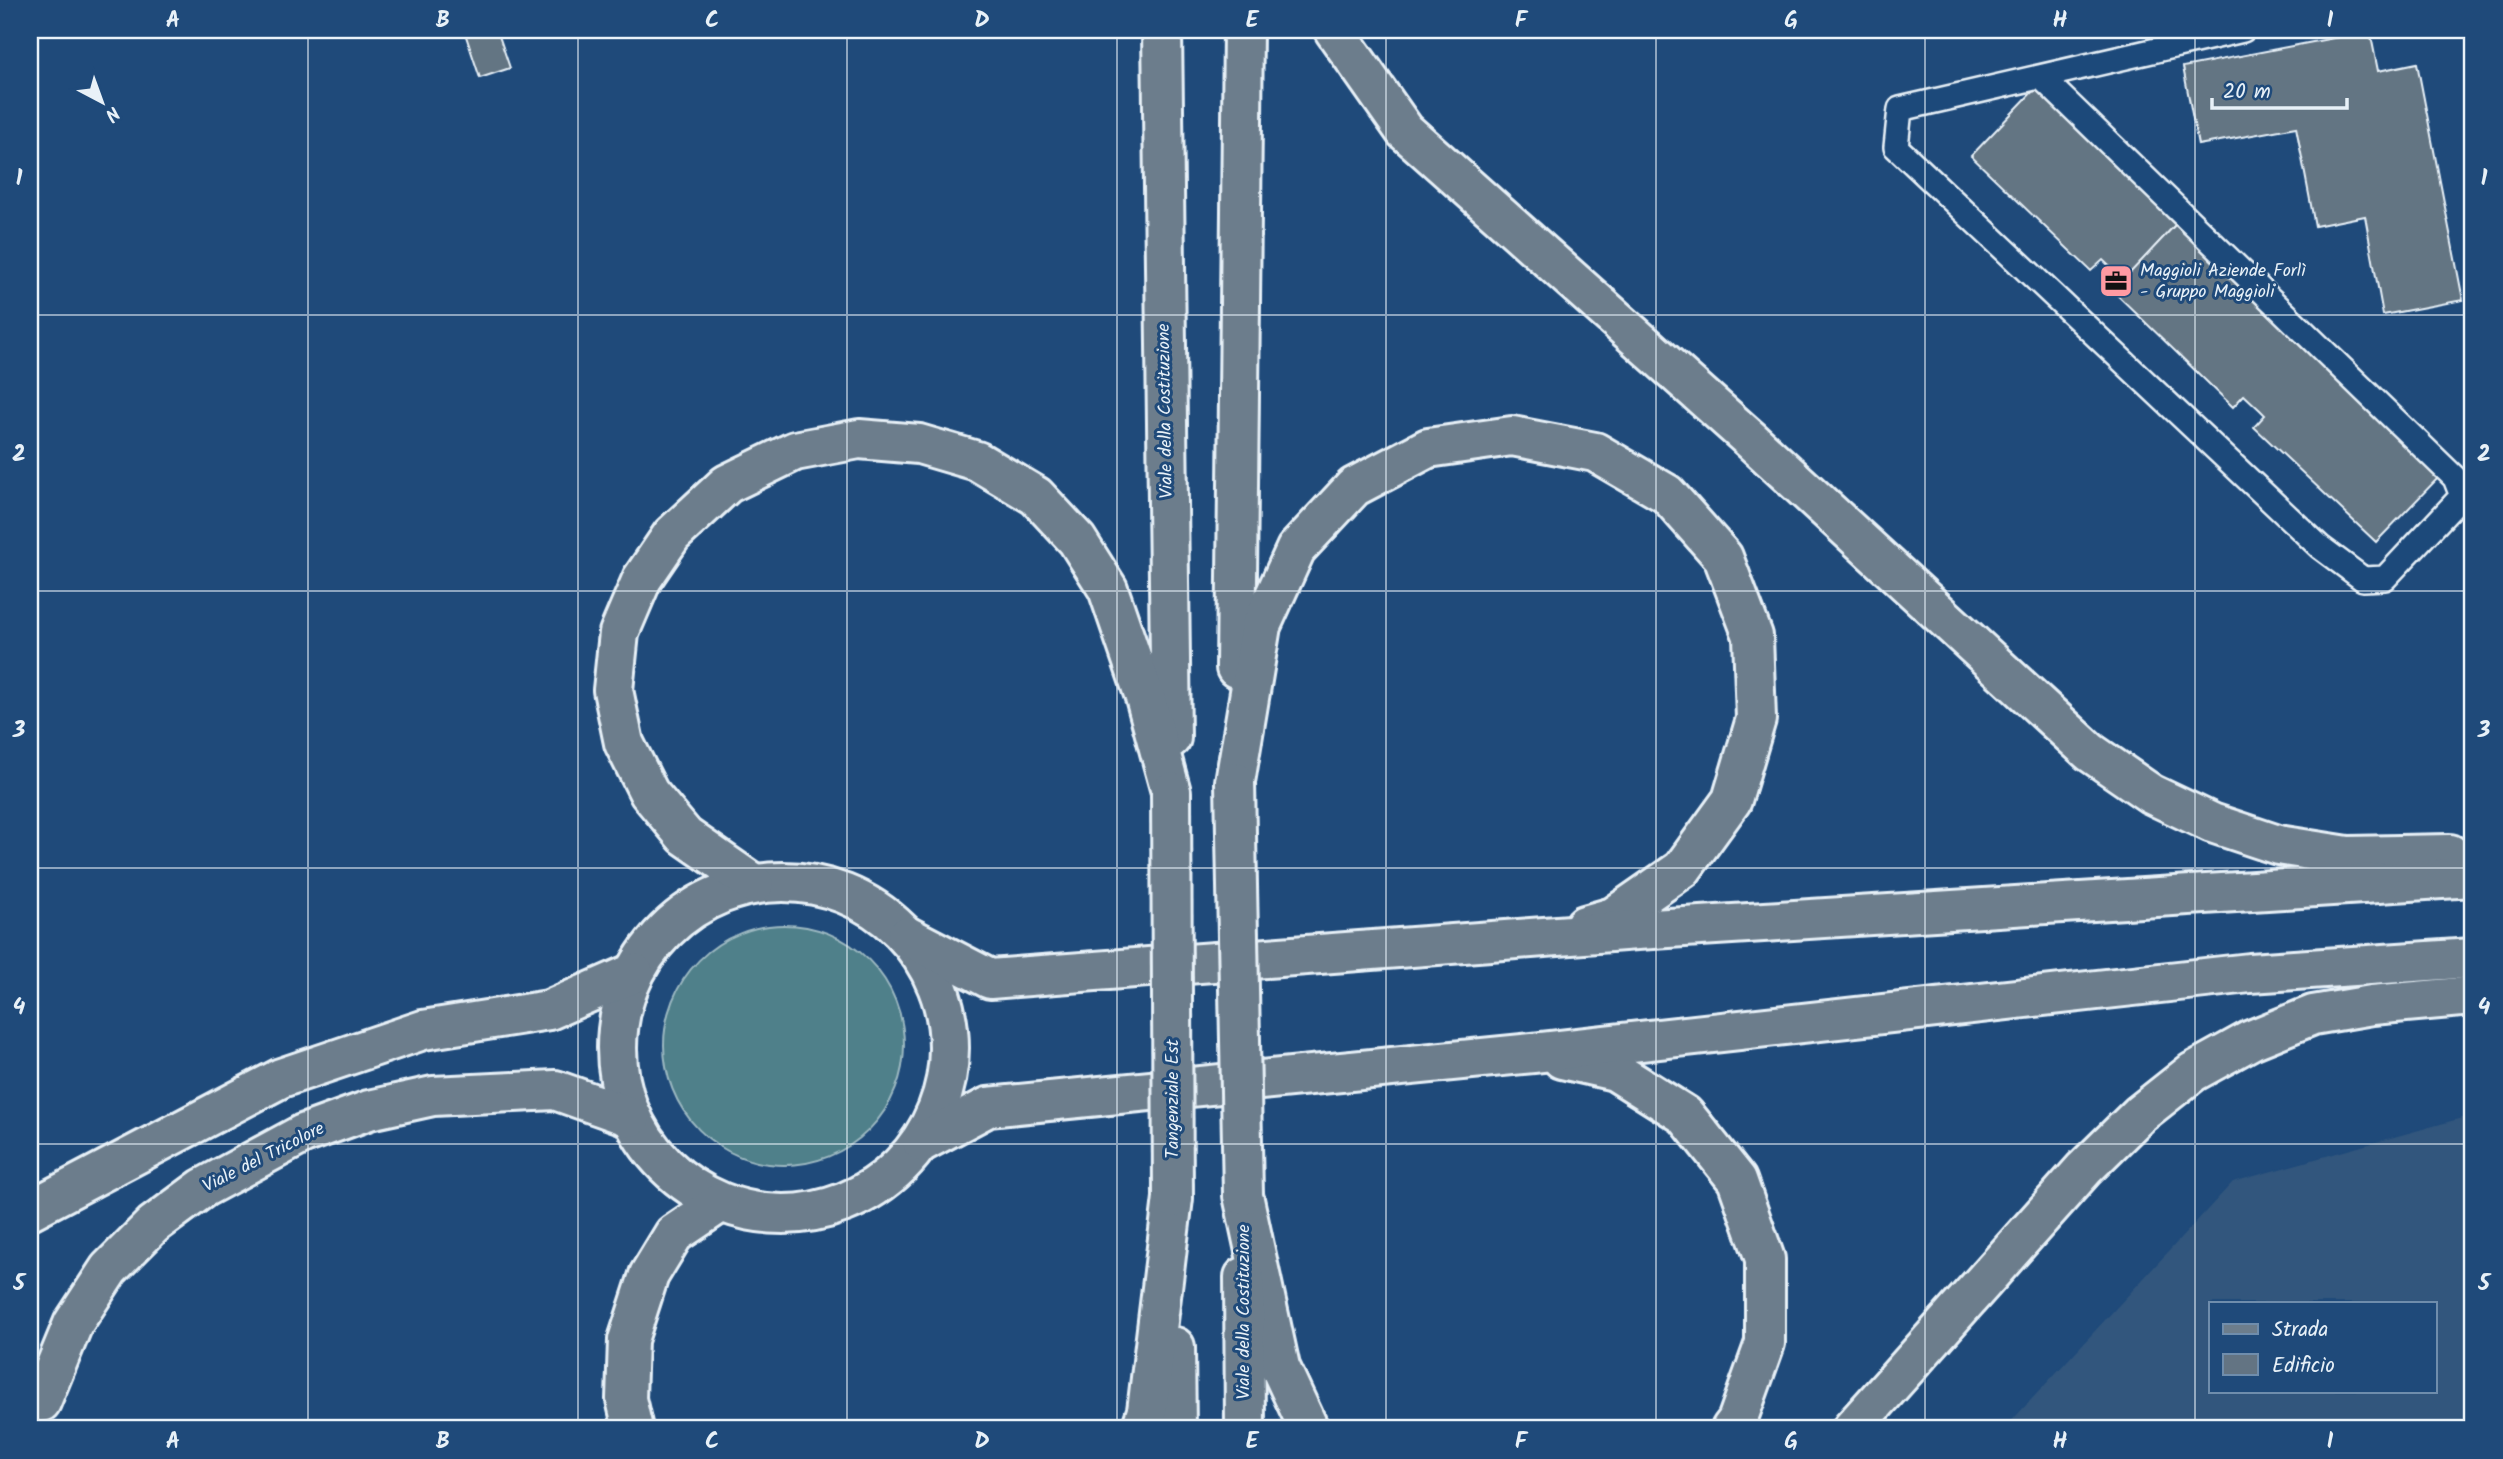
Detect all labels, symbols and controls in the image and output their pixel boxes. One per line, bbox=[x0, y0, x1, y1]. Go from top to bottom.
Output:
text: A bbox=[166, 3, 180, 39]
text: B bbox=[436, 3, 450, 39]
text: C bbox=[705, 3, 719, 39]
text: D bbox=[974, 3, 990, 39]
text: E bbox=[1246, 3, 1260, 39]
text: F bbox=[1515, 3, 1529, 39]
text: G bbox=[1784, 3, 1798, 39]
text: H bbox=[2053, 3, 2068, 39]
text: I bbox=[2326, 3, 2334, 39]
north arrow bbox=[66, 66, 136, 136]
scale bar bbox=[2212, 66, 2347, 110]
text: 20 m bbox=[2223, 76, 2271, 109]
text: N bbox=[97, 98, 126, 129]
text: 1 bbox=[16, 161, 23, 197]
text: 1 bbox=[2481, 161, 2488, 197]
place label: Maggioli Aziende Forlì - Gruppo Maggioli bbox=[2140, 257, 2306, 307]
office icon: Maggioli Aziende Forlì - Gruppo Maggioli bbox=[2097, 262, 2135, 300]
street label: Viale della Costituzione bbox=[1150, 323, 1182, 499]
text: 2 bbox=[12, 437, 26, 473]
text: 2 bbox=[2477, 437, 2491, 473]
text: 3 bbox=[12, 713, 26, 749]
text: 3 bbox=[2477, 713, 2491, 749]
text: 4 bbox=[13, 990, 26, 1026]
text: 4 bbox=[2478, 990, 2491, 1026]
street label: Tangenziale Est bbox=[1159, 1038, 1188, 1159]
street label: Viale del Tricolore bbox=[198, 1115, 330, 1201]
street label: Viale della Costituzione bbox=[1230, 1224, 1259, 1400]
text: 5 bbox=[12, 1266, 27, 1302]
text: 5 bbox=[2477, 1266, 2492, 1302]
legend bbox=[2209, 1302, 2436, 1392]
text: Strada bbox=[2272, 1314, 2328, 1347]
text: Edificio bbox=[2272, 1350, 2335, 1383]
text: A bbox=[166, 1424, 180, 1459]
text: B bbox=[436, 1424, 450, 1459]
text: C bbox=[705, 1424, 719, 1459]
text: D bbox=[974, 1424, 990, 1459]
text: E bbox=[1246, 1424, 1260, 1459]
text: F bbox=[1515, 1424, 1529, 1459]
text: G bbox=[1784, 1424, 1798, 1459]
text: H bbox=[2053, 1424, 2068, 1459]
text: I bbox=[2326, 1424, 2334, 1459]

